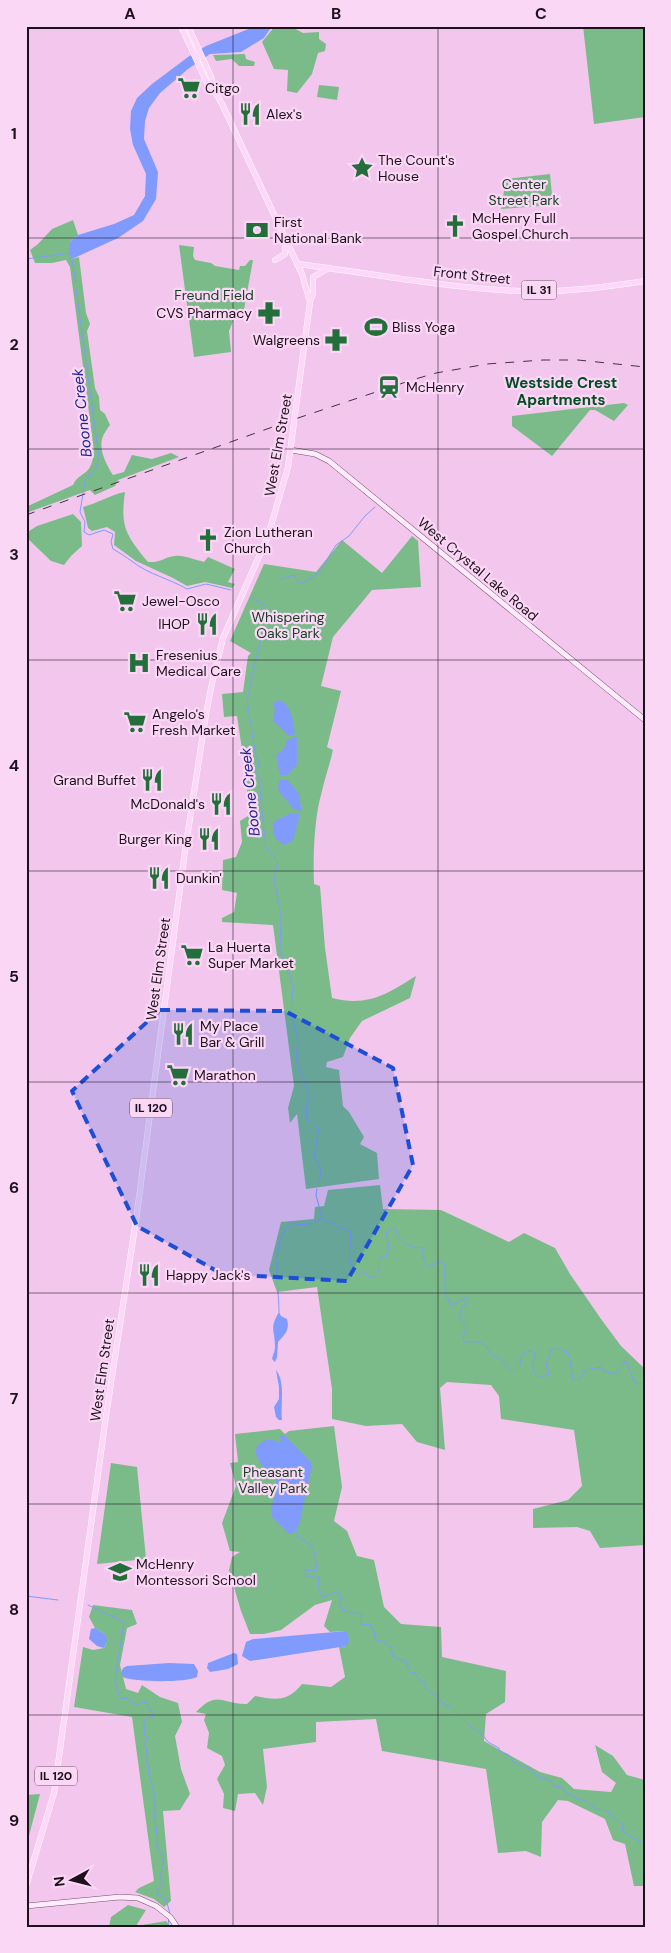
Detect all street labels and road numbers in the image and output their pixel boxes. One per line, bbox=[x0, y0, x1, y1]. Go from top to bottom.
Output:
street label: Front Street bbox=[432, 262, 512, 288]
road number: IL 31 bbox=[522, 280, 556, 300]
street label: West Elm Street bbox=[260, 392, 296, 498]
street label: West Crystal Lake Road bbox=[414, 513, 542, 625]
street label: West Elm Street bbox=[142, 916, 174, 1022]
road number: IL 120 bbox=[130, 1098, 172, 1118]
street label: West Elm Street bbox=[86, 1317, 118, 1423]
road number: IL 120 bbox=[35, 1766, 77, 1785]

